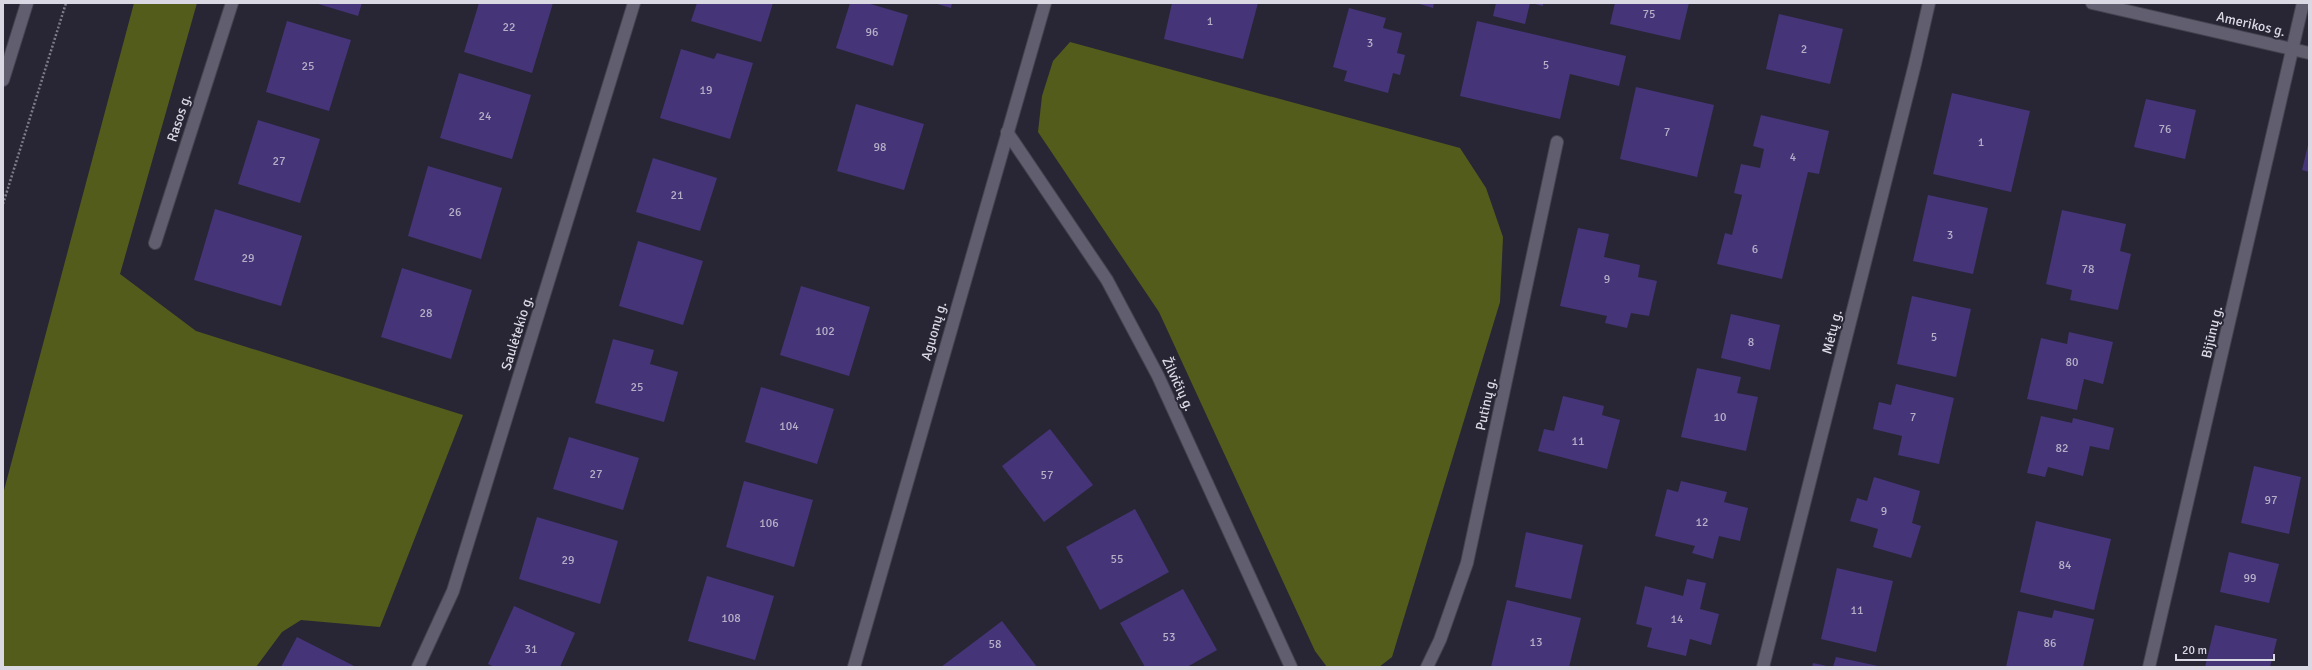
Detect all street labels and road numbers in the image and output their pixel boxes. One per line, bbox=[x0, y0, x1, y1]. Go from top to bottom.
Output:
street label: Amerikos g. bbox=[2215, 8, 2287, 40]
street label: Rasos g. bbox=[163, 92, 195, 144]
street label: Saulėtekio g. bbox=[498, 293, 536, 373]
street label: Aguonų g. bbox=[918, 300, 950, 362]
street label: Bijūnų g. bbox=[2198, 304, 2226, 360]
street label: Mėtų g. bbox=[1818, 308, 1846, 356]
street label: Žilvičių g. bbox=[1158, 354, 1198, 414]
street label: Putinų g. bbox=[1472, 376, 1500, 432]

